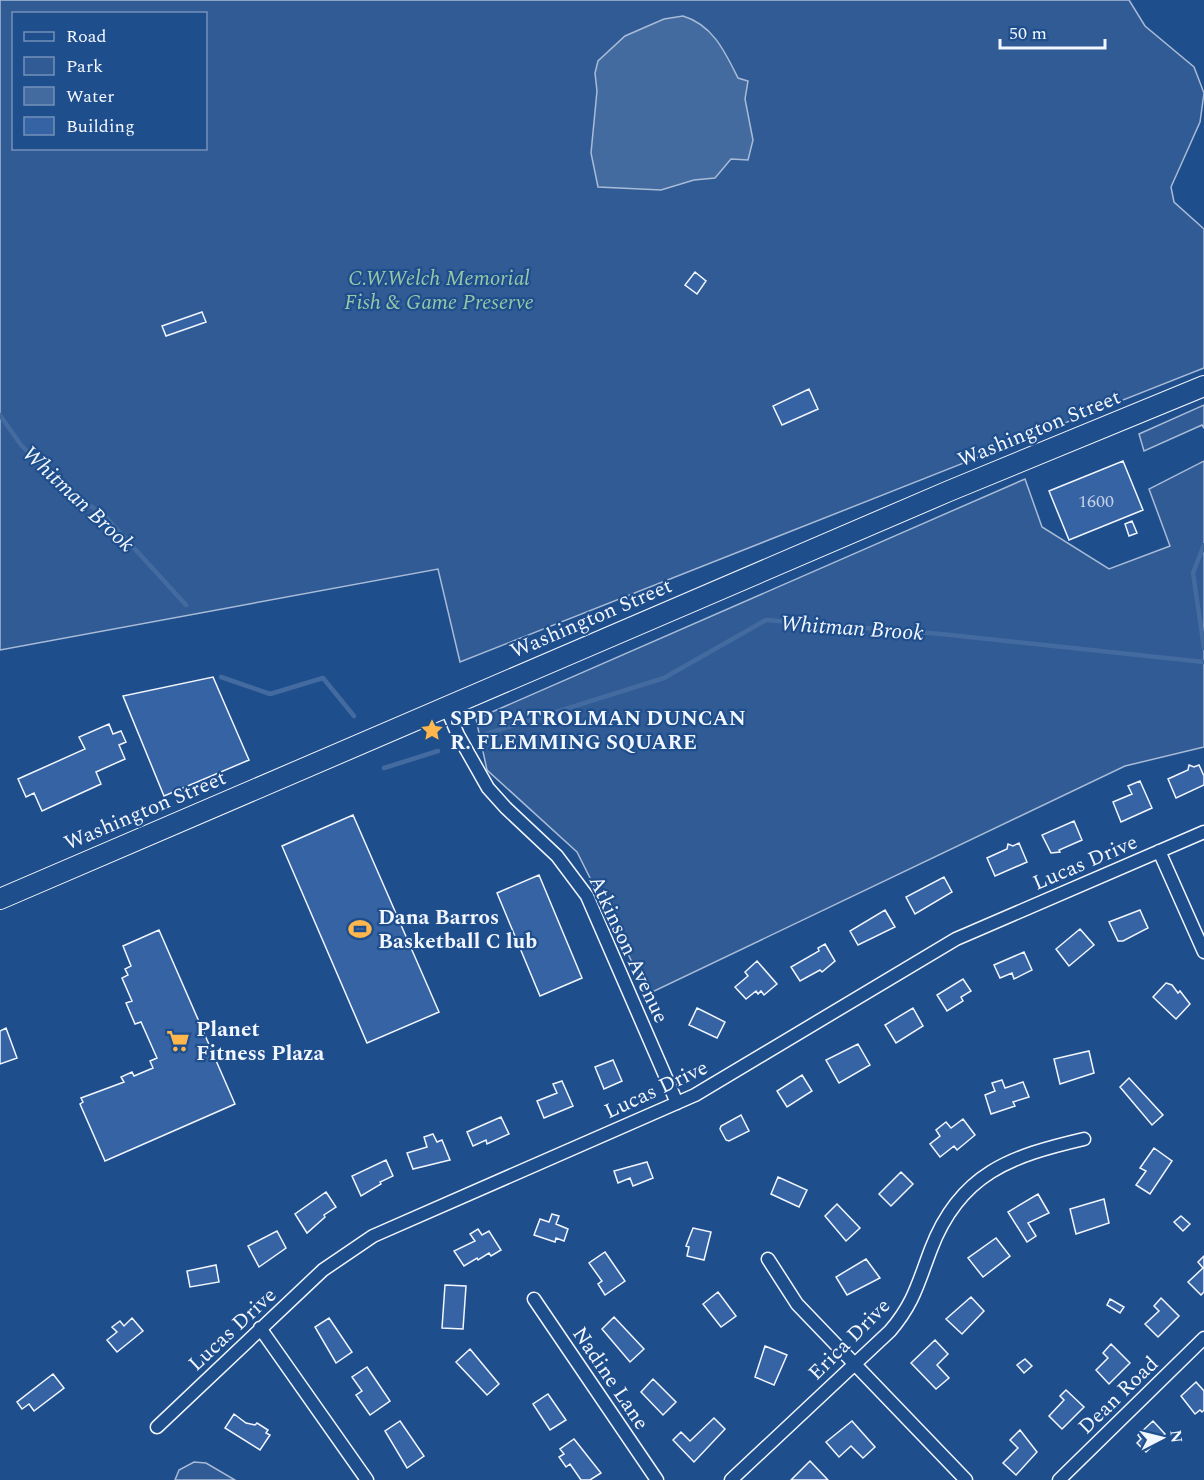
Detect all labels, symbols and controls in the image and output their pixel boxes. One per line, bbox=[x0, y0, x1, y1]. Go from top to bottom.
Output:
legend bbox=[12, 12, 207, 150]
scale bar bbox=[1000, 12, 1105, 50]
text: 50 m bbox=[1009, 20, 1047, 47]
text: Road bbox=[66, 23, 107, 50]
text: Park bbox=[66, 53, 103, 80]
text: Water bbox=[66, 83, 114, 110]
text: Building bbox=[66, 113, 135, 140]
park label: C.W.Welch Memorial Fish & Game Preserve bbox=[344, 263, 534, 319]
street label: Washington Street bbox=[953, 382, 1126, 476]
water label: Whitman Brook bbox=[14, 438, 142, 560]
house number: 1600 bbox=[1078, 488, 1114, 515]
street label: Washington Street bbox=[505, 570, 677, 667]
water label: Whitman Brook bbox=[779, 607, 925, 650]
place label: SPD PATROLMAN DUNCAN R. FLEMMING SQUARE bbox=[450, 703, 746, 759]
place icon: SPD PATROLMAN DUNCAN R. FLEMMING SQUARE bbox=[419, 717, 445, 743]
street label: Washington Street bbox=[59, 762, 231, 859]
street label: Lucas Drive bbox=[1028, 826, 1143, 899]
street label: Atkinson Avenue bbox=[580, 870, 676, 1029]
place label: Dana Barros Basketball C lub bbox=[378, 902, 537, 958]
sports icon: Dana Barros Basketball C lub bbox=[347, 916, 373, 942]
place label: Planet Fitness Plaza bbox=[196, 1014, 325, 1070]
supermarket icon: Planet Fitness Plaza bbox=[165, 1028, 191, 1054]
street label: Lucas Drive bbox=[599, 1052, 714, 1128]
street label: Lucas Drive bbox=[181, 1280, 284, 1379]
street label: Erica Drive bbox=[801, 1291, 898, 1388]
street label: Nadine Lane bbox=[564, 1320, 657, 1437]
street label: Dean Road bbox=[1071, 1349, 1166, 1443]
north arrow bbox=[1132, 1408, 1192, 1468]
text: N bbox=[1163, 1428, 1189, 1444]

